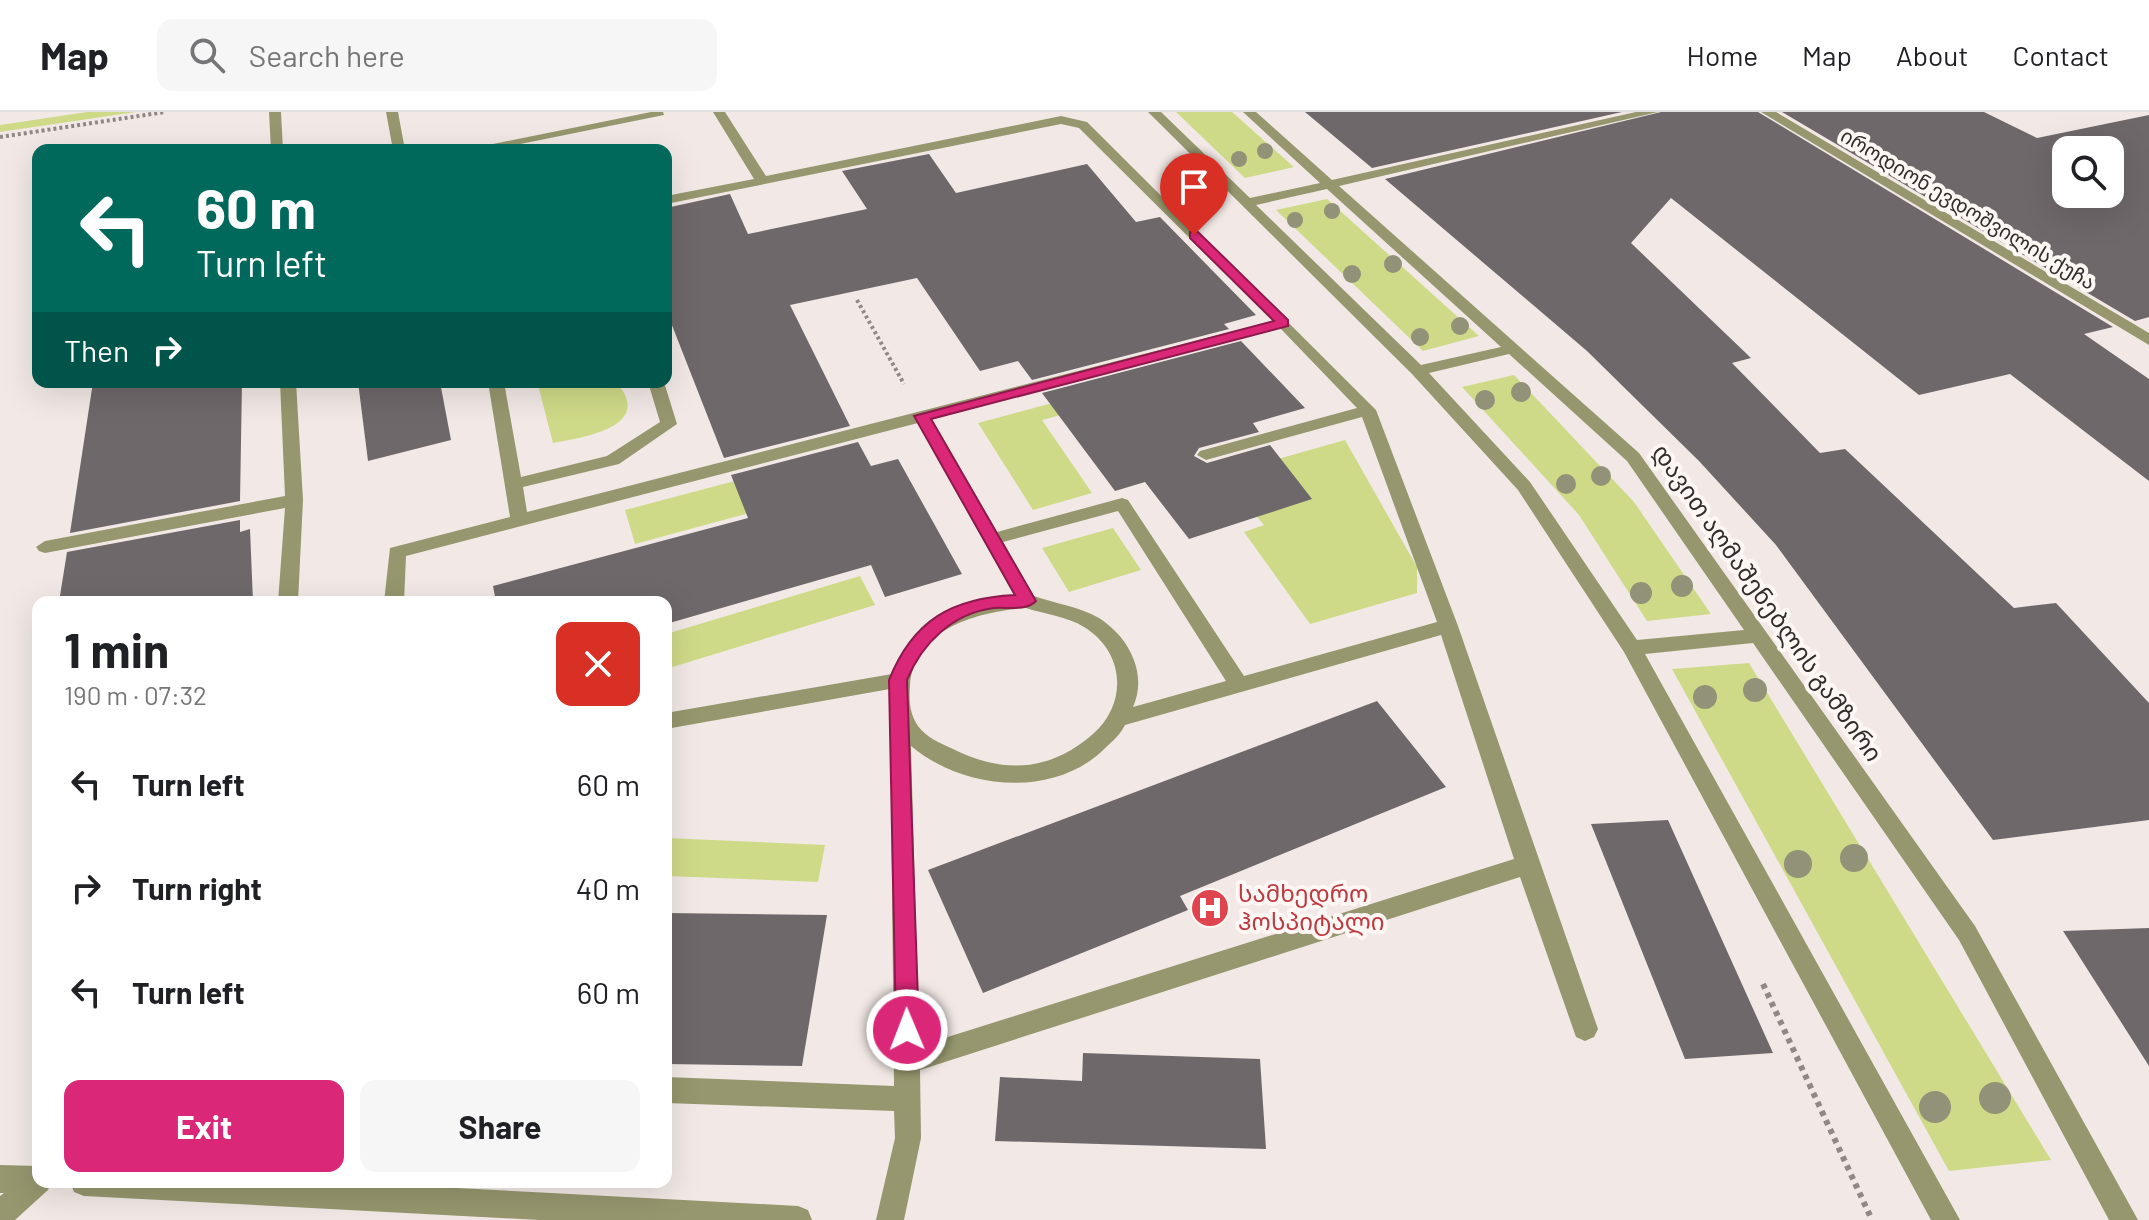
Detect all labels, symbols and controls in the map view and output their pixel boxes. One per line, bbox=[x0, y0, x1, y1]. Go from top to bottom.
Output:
search box bbox=[157, 19, 717, 91]
text: Map bbox=[40, 32, 109, 78]
icon: search bbox=[185, 33, 229, 77]
text: Search here bbox=[249, 37, 405, 73]
text: Home bbox=[1687, 38, 1758, 72]
text: Map bbox=[1802, 38, 1852, 72]
text: About bbox=[1896, 38, 1968, 72]
text: Contact bbox=[2012, 38, 2109, 72]
street label: იროდიონ ევდოშვილის ქუჩა bbox=[1836, 123, 2100, 295]
map controls bbox=[2052, 136, 2124, 208]
button: search bbox=[2052, 136, 2124, 208]
pin bbox=[1160, 153, 1228, 235]
icon: arrive bbox=[1172, 165, 1216, 209]
text: 60 m bbox=[196, 173, 316, 240]
icon: left bbox=[64, 176, 168, 280]
text: Turn left bbox=[196, 241, 327, 284]
icon: right bbox=[145, 328, 189, 372]
text: Then bbox=[64, 332, 129, 368]
street label: დავით აღმაშენებლის გამზირი bbox=[1646, 438, 1889, 768]
text: 1 min bbox=[64, 620, 169, 678]
button: close bbox=[556, 622, 640, 706]
text: 190 m · 07:32 bbox=[64, 679, 207, 710]
icon: left bbox=[64, 762, 108, 806]
text: Turn left bbox=[132, 766, 245, 802]
text: 60 m bbox=[577, 766, 640, 802]
icon: right bbox=[64, 866, 108, 910]
text: Turn right bbox=[132, 870, 262, 906]
text: 40 m bbox=[576, 870, 640, 906]
place label: სამხედრო ჰოსპიტალი bbox=[1238, 878, 1385, 936]
hospital icon: სამხედრო ჰოსპიტალი bbox=[1189, 887, 1231, 929]
icon: left bbox=[64, 970, 108, 1014]
text: Turn left bbox=[132, 974, 245, 1010]
text: 60 m bbox=[577, 974, 640, 1010]
position arrow bbox=[865, 988, 949, 1072]
button: Exit bbox=[64, 1080, 344, 1172]
button: Share bbox=[360, 1080, 640, 1172]

